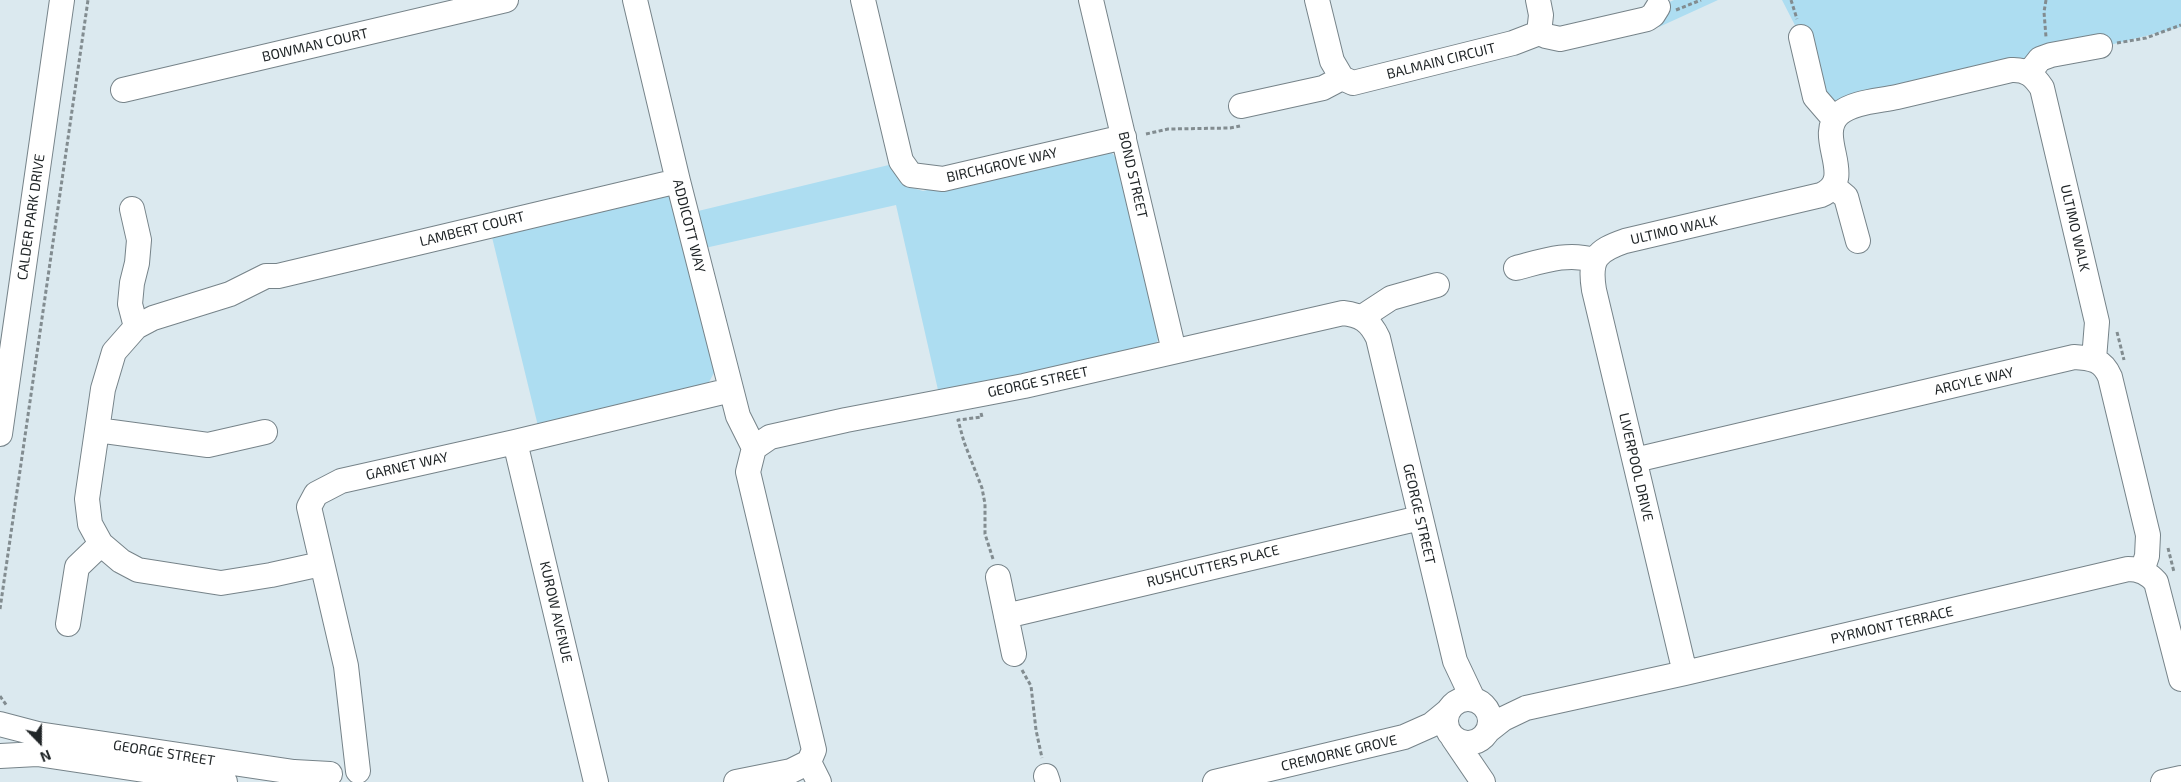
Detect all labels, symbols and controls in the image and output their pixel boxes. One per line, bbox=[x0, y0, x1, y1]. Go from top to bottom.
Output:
street label: BOWMAN COURT bbox=[260, 25, 370, 65]
street label: BALMAIN CIRCUIT bbox=[1385, 39, 1497, 83]
street label: BOND STREET bbox=[1115, 130, 1151, 220]
street label: BIRCHGROVE WAY bbox=[945, 144, 1059, 186]
street label: CALDER PARK DRIVE bbox=[14, 153, 48, 281]
street label: ADDICOTT WAY bbox=[669, 177, 709, 275]
street label: ULTIMO WALK bbox=[2057, 183, 2093, 273]
street label: LAMBERT COURT bbox=[418, 208, 526, 250]
street label: ULTIMO WALK bbox=[1629, 212, 1719, 248]
street label: GEORGE STREET bbox=[986, 363, 1090, 401]
street label: ARGYLE WAY bbox=[1933, 364, 2015, 398]
street label: LIVERPOOL DRIVE bbox=[1615, 411, 1657, 523]
street label: GARNET WAY bbox=[364, 448, 450, 484]
street label: GEORGE STREET bbox=[1399, 462, 1439, 566]
street label: RUSHCUTTERS PLACE bbox=[1145, 541, 1281, 591]
street label: KUROW AVENUE bbox=[536, 560, 576, 664]
street label: PYRMONT TERRACE bbox=[1829, 603, 1955, 647]
north arrow bbox=[15, 717, 65, 767]
street label: CREMORNE GROVE bbox=[1279, 731, 1399, 775]
street label: GEORGE STREET bbox=[112, 737, 216, 769]
text: N bbox=[38, 747, 54, 766]

